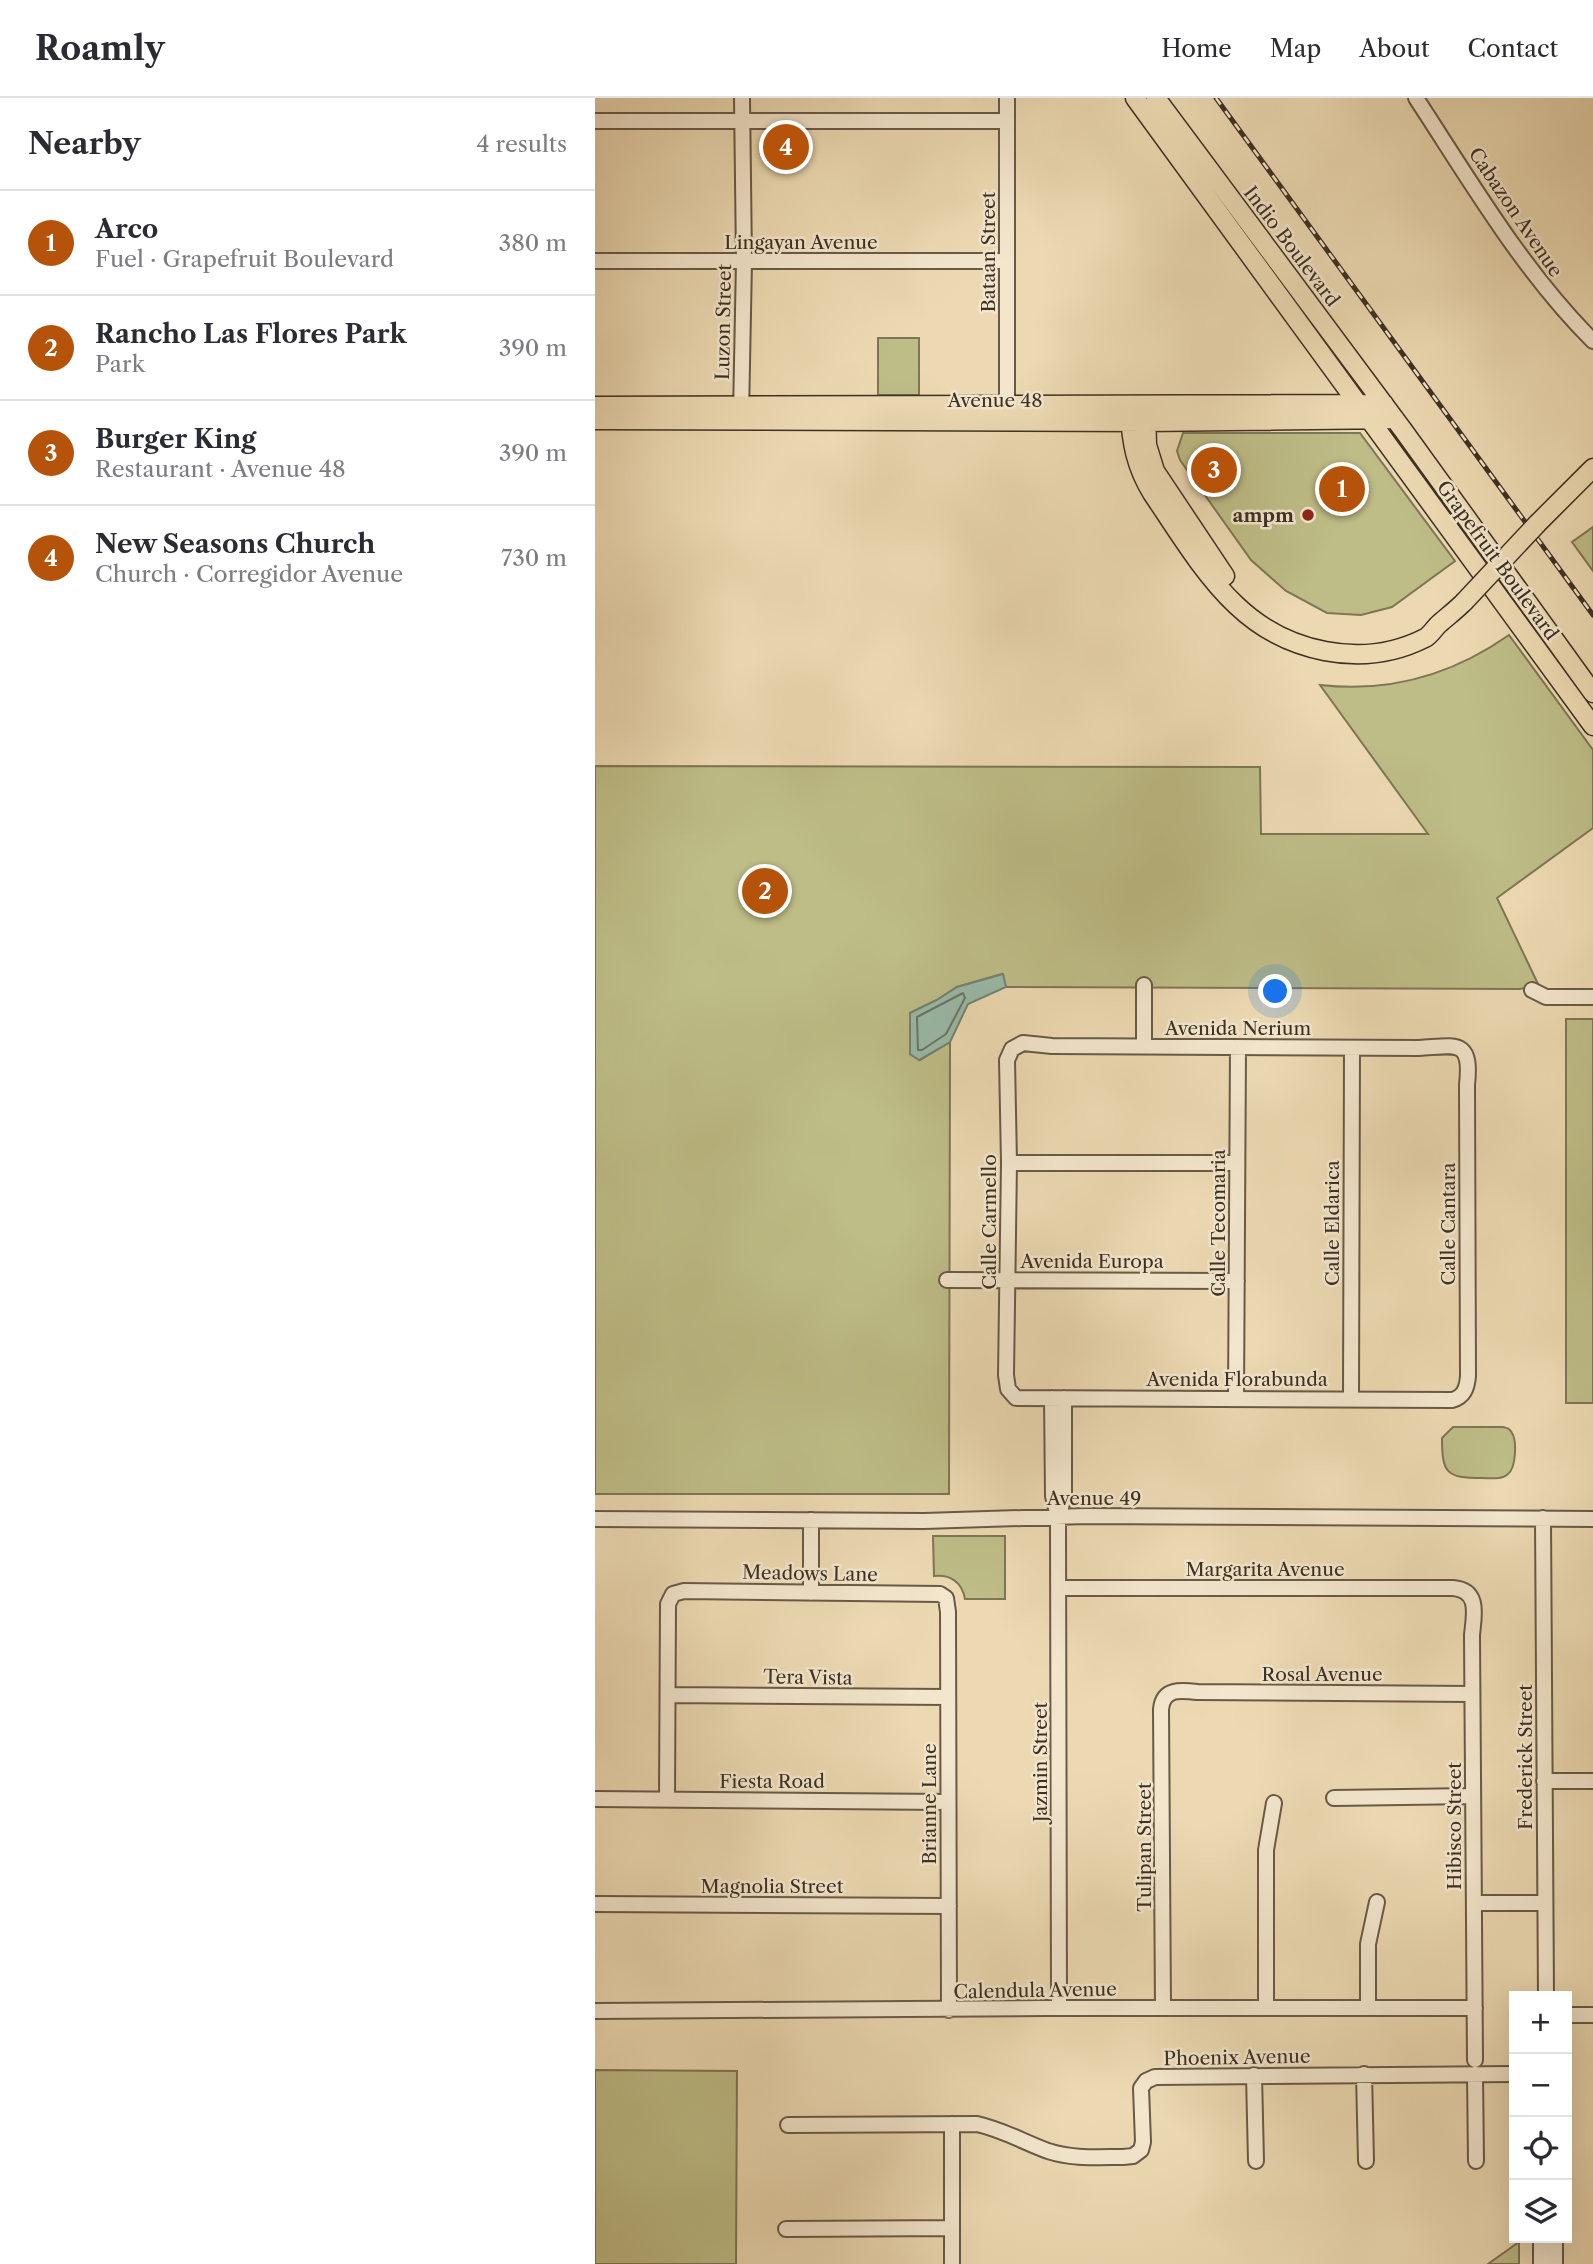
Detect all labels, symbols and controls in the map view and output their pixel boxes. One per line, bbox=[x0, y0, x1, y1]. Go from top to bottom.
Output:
text: Roamly bbox=[35, 28, 165, 69]
text: Home bbox=[1161, 34, 1232, 63]
text: Map bbox=[1270, 34, 1321, 63]
text: About bbox=[1359, 34, 1430, 63]
text: Contact bbox=[1468, 34, 1558, 63]
pin: 4 bbox=[763, 121, 809, 173]
text: Nearby bbox=[28, 125, 141, 162]
text: 4 results bbox=[476, 130, 567, 158]
street label: Cabazon Avenue bbox=[1464, 143, 1567, 281]
street label: Indio Boulevard bbox=[1239, 182, 1345, 311]
street label: Bataan Street bbox=[977, 191, 1000, 312]
text: Arco bbox=[95, 213, 158, 245]
text: 1 bbox=[46, 229, 56, 257]
text: 380 m bbox=[499, 229, 567, 257]
street label: Lingayan Avenue bbox=[724, 231, 878, 254]
text: Fuel · Grapefruit Boulevard bbox=[95, 245, 394, 273]
street label: Luzon Street bbox=[711, 263, 736, 380]
text: Rancho Las Flores Park bbox=[95, 318, 407, 350]
text: 2 bbox=[44, 334, 58, 362]
text: 390 m bbox=[499, 334, 567, 362]
text: Park bbox=[95, 350, 145, 378]
street label: Avenue 48 bbox=[947, 389, 1042, 412]
text: Burger King bbox=[95, 423, 256, 455]
text: 3 bbox=[45, 439, 58, 467]
text: 390 m bbox=[499, 439, 567, 467]
pin: 3 bbox=[1191, 444, 1237, 496]
text: Restaurant · Avenue 48 bbox=[95, 455, 346, 483]
pin: 1 bbox=[1319, 463, 1365, 515]
street label: Grapefruit Boulevard bbox=[1432, 476, 1563, 645]
place label: ampm bbox=[1232, 504, 1294, 527]
marker: ampm bbox=[1300, 507, 1316, 523]
text: New Seasons Church bbox=[95, 528, 375, 560]
text: 4 bbox=[44, 544, 58, 572]
text: 730 m bbox=[501, 544, 567, 572]
text: Church · Corregidor Avenue bbox=[95, 560, 403, 588]
pin: 2 bbox=[742, 865, 788, 917]
your location bbox=[1258, 974, 1292, 1008]
street label: Avenida Nerium bbox=[1164, 1017, 1312, 1040]
street label: Calle Tecomaria bbox=[1207, 1149, 1230, 1297]
street label: Calle Carmello bbox=[978, 1154, 1001, 1290]
street label: Calle Eldarica bbox=[1321, 1160, 1344, 1286]
street label: Calle Cantara bbox=[1437, 1163, 1460, 1285]
street label: Avenida Europa bbox=[1019, 1250, 1164, 1273]
street label: Avenida Florabunda bbox=[1145, 1368, 1328, 1391]
street label: Avenue 49 bbox=[1046, 1487, 1141, 1510]
street label: Margarita Avenue bbox=[1185, 1558, 1345, 1581]
street label: Meadows Lane bbox=[742, 1561, 878, 1586]
street label: Rosal Avenue bbox=[1261, 1663, 1383, 1686]
street label: Tera Vista bbox=[763, 1665, 853, 1690]
street label: Frederick Street bbox=[1514, 1684, 1537, 1830]
street label: Jazmin Street bbox=[1029, 1701, 1052, 1825]
street label: Brianne Lane bbox=[918, 1743, 941, 1865]
street label: Hibisco Street bbox=[1443, 1762, 1466, 1890]
street label: Fiesta Road bbox=[719, 1770, 825, 1793]
street label: Tulipan Street bbox=[1133, 1782, 1156, 1912]
street label: Magnolia Street bbox=[701, 1875, 844, 1898]
street label: Calendula Avenue bbox=[953, 1978, 1117, 2003]
map controls bbox=[1509, 1991, 1572, 2243]
button: + bbox=[1509, 1991, 1572, 2054]
street label: Phoenix Avenue bbox=[1163, 2045, 1311, 2070]
button: − bbox=[1509, 2054, 1572, 2117]
button: locate bbox=[1509, 2117, 1572, 2180]
button: layers bbox=[1509, 2180, 1572, 2243]

